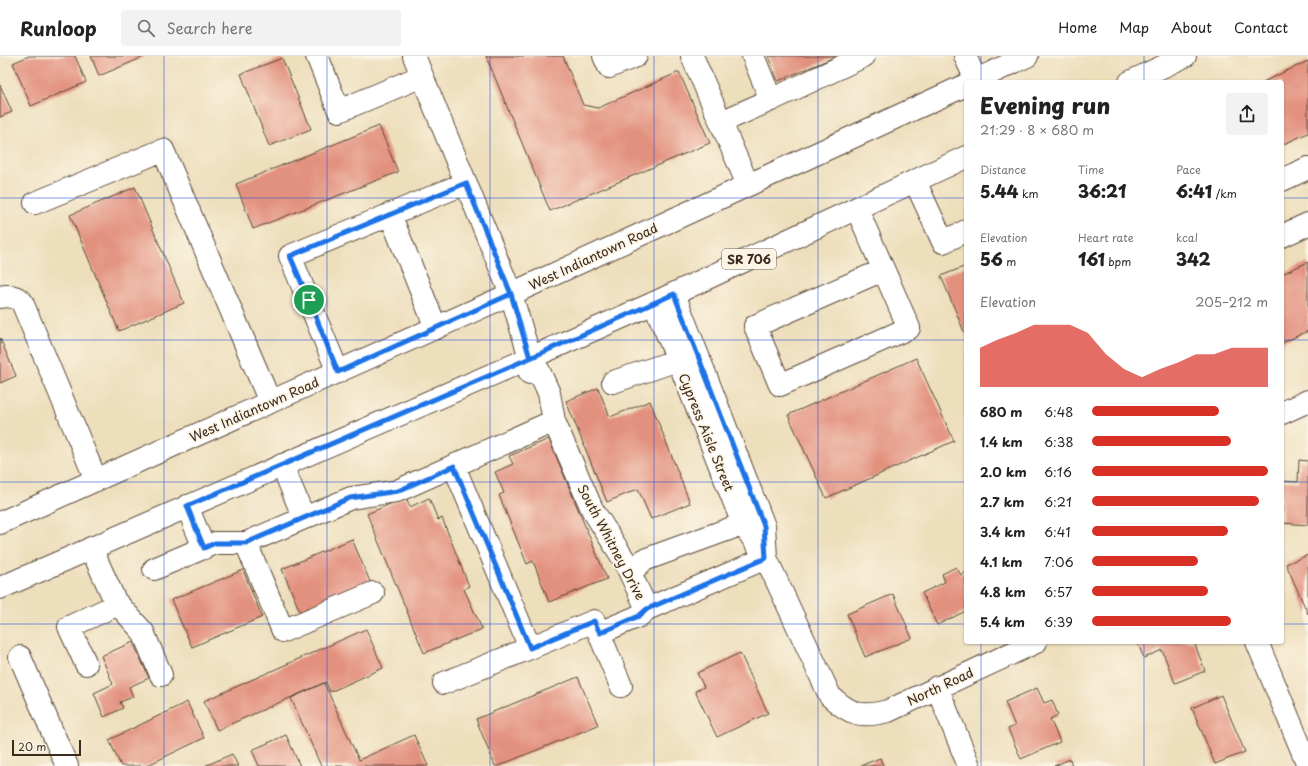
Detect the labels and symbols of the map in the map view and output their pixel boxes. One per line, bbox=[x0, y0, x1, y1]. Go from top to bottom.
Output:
street label: West Indiantown Road bbox=[526, 218, 660, 294]
road number: SR 706 bbox=[722, 249, 776, 269]
pin bbox=[292, 283, 326, 317]
street label: Cypress Aisle Street bbox=[675, 370, 739, 494]
street label: West Indiantown Road bbox=[186, 372, 322, 446]
street label: South Whitney Drive bbox=[574, 481, 651, 603]
street label: North Road bbox=[904, 662, 976, 710]
scale bar bbox=[12, 738, 81, 757]

